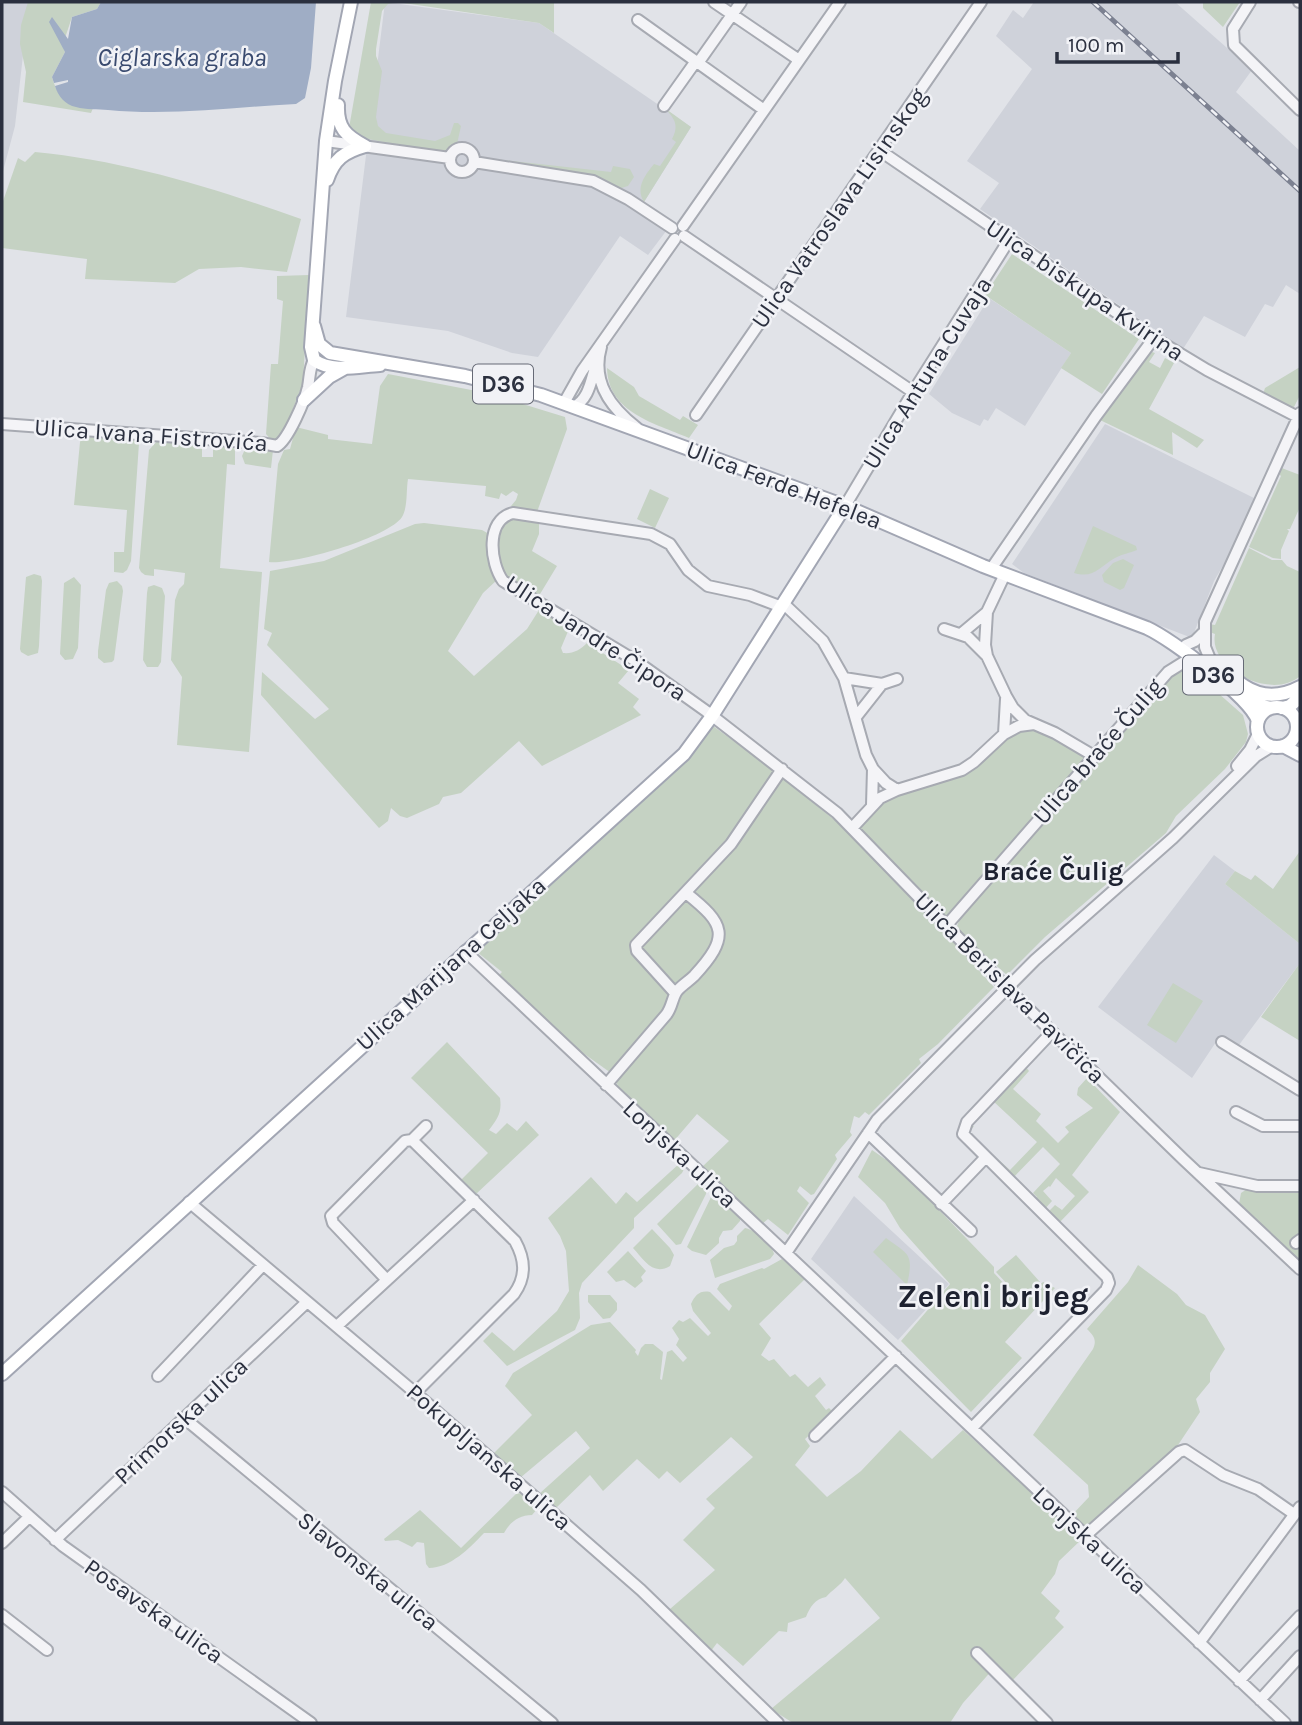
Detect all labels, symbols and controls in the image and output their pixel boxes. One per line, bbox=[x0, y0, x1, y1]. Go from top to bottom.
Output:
scale bar bbox=[1057, 21, 1178, 65]
text: 100 m bbox=[1068, 33, 1125, 57]
water label: Ciglarska graba bbox=[97, 42, 267, 73]
street label: Ulica Vatroslava Lisinskog bbox=[745, 82, 933, 333]
street label: Ulica biskupa Kvirina bbox=[981, 213, 1189, 367]
street label: Ulica Antuna Cuvaja bbox=[856, 272, 998, 474]
road number: D36 bbox=[473, 364, 533, 404]
street label: Ulica Ivana Fistrovića bbox=[33, 413, 269, 457]
street label: Ulica Ferde Hefelea bbox=[682, 435, 886, 535]
street label: Ulica Jandre Čipora bbox=[500, 568, 692, 707]
road number: D36 bbox=[1183, 656, 1243, 694]
street label: Ulica braće Čulig bbox=[1026, 671, 1169, 830]
district label: Braće Čulig bbox=[983, 855, 1123, 887]
street label: Ulica Marijana Celjaka bbox=[350, 871, 552, 1057]
street label: Ulica Berislava Pavičića bbox=[909, 887, 1111, 1089]
street label: Lonjska ulica bbox=[617, 1094, 743, 1214]
district label: Zeleni brijeg bbox=[897, 1278, 1089, 1315]
street label: Primorska ulica bbox=[108, 1352, 254, 1490]
street label: Pokupljanska ulica bbox=[401, 1378, 577, 1536]
street label: Lonjska ulica bbox=[1027, 1480, 1153, 1600]
street label: Slavonska ulica bbox=[292, 1506, 444, 1636]
street label: Posavska ulica bbox=[79, 1553, 229, 1669]

